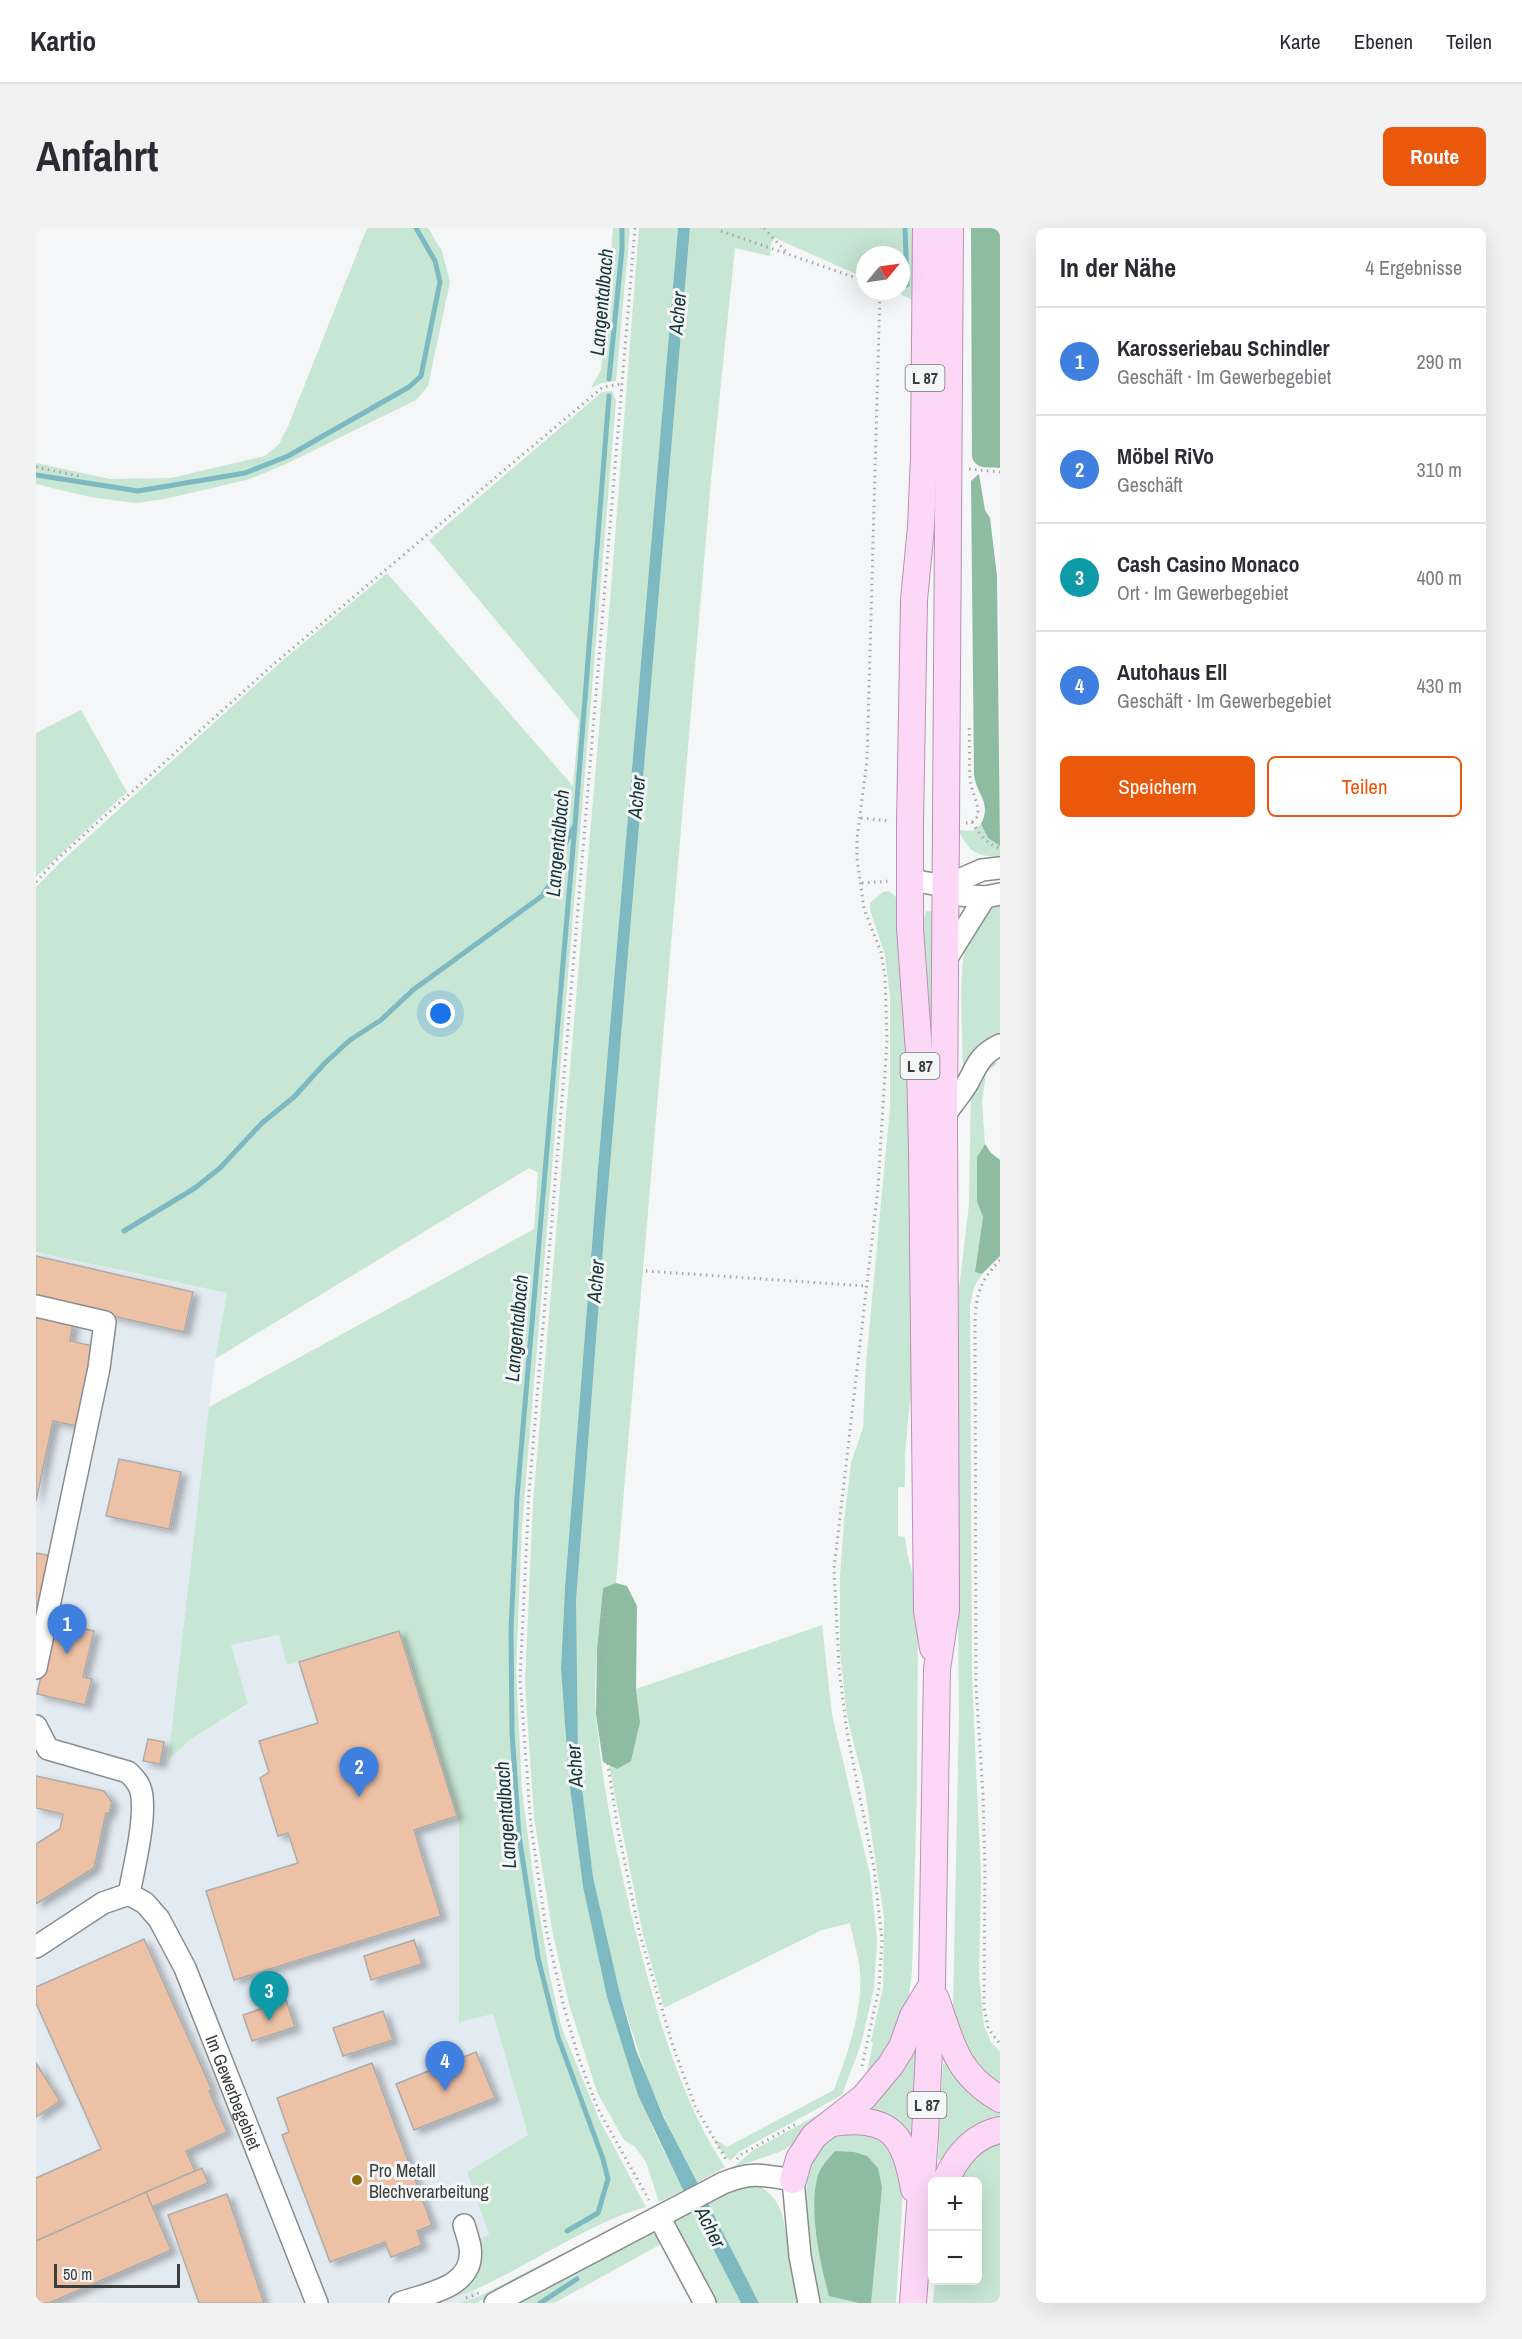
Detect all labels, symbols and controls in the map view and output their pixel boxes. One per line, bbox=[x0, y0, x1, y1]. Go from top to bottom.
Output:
text: Kartio bbox=[30, 22, 96, 60]
text: Karte bbox=[1280, 27, 1321, 56]
text: Ebenen bbox=[1354, 27, 1413, 56]
text: Teilen bbox=[1446, 27, 1492, 56]
button: Route bbox=[1383, 127, 1486, 186]
text: Anfahrt bbox=[36, 128, 158, 184]
north arrow bbox=[856, 246, 910, 300]
water label: Langentalbach bbox=[583, 247, 619, 357]
text: In der Nähe bbox=[1060, 250, 1176, 285]
text: 4 Ergebnisse bbox=[1365, 254, 1462, 281]
water label: Acher bbox=[662, 290, 692, 337]
text: Karosseriebau Schindler bbox=[1117, 333, 1330, 363]
text: 1 bbox=[1075, 348, 1084, 375]
text: 290 m bbox=[1416, 348, 1462, 375]
text: Geschäft · Im Gewerbegebiet bbox=[1117, 363, 1331, 390]
road number: L 87 bbox=[906, 365, 944, 391]
text: Möbel RiVo bbox=[1117, 441, 1214, 471]
text: 2 bbox=[1075, 456, 1084, 483]
text: 310 m bbox=[1416, 456, 1462, 483]
text: Geschäft bbox=[1117, 471, 1183, 498]
text: Cash Casino Monaco bbox=[1117, 549, 1299, 579]
text: 3 bbox=[1075, 564, 1084, 591]
text: 400 m bbox=[1416, 564, 1462, 591]
text: Ort · Im Gewerbegebiet bbox=[1117, 579, 1288, 606]
text: Autohaus Ell bbox=[1117, 657, 1227, 687]
text: 4 bbox=[1075, 672, 1084, 699]
text: 430 m bbox=[1416, 672, 1462, 699]
text: Geschäft · Im Gewerbegebiet bbox=[1117, 687, 1331, 714]
button: Speichern bbox=[1060, 756, 1255, 817]
button: Teilen bbox=[1267, 756, 1462, 817]
water label: Acher bbox=[621, 774, 651, 821]
water label: Langentalbach bbox=[539, 788, 575, 898]
your location bbox=[426, 999, 455, 1028]
road number: L 87 bbox=[900, 1053, 940, 1079]
water label: Acher bbox=[580, 1258, 610, 1305]
water label: Langentalbach bbox=[498, 1273, 534, 1383]
pin: 1 bbox=[48, 1604, 87, 1654]
water label: Acher bbox=[559, 1743, 589, 1789]
pin: 2 bbox=[340, 1748, 378, 1797]
water label: Langentalbach bbox=[488, 1760, 522, 1870]
pin: 3 bbox=[250, 1972, 288, 2021]
street label: Im Gewerbegebiet bbox=[200, 2031, 268, 2153]
pin: 4 bbox=[426, 2042, 464, 2091]
road number: L 87 bbox=[908, 2092, 946, 2118]
place label: Pro Metall Blechverarbeitung bbox=[369, 2158, 490, 2204]
marker: Pro Metall Blechverarbeitung bbox=[350, 2173, 364, 2187]
map controls bbox=[928, 2177, 982, 2285]
button: + bbox=[928, 2177, 982, 2231]
water label: Acher bbox=[689, 2201, 733, 2253]
button: − bbox=[928, 2231, 982, 2285]
scale bar bbox=[54, 2261, 180, 2288]
text: 50 m bbox=[63, 2263, 92, 2285]

